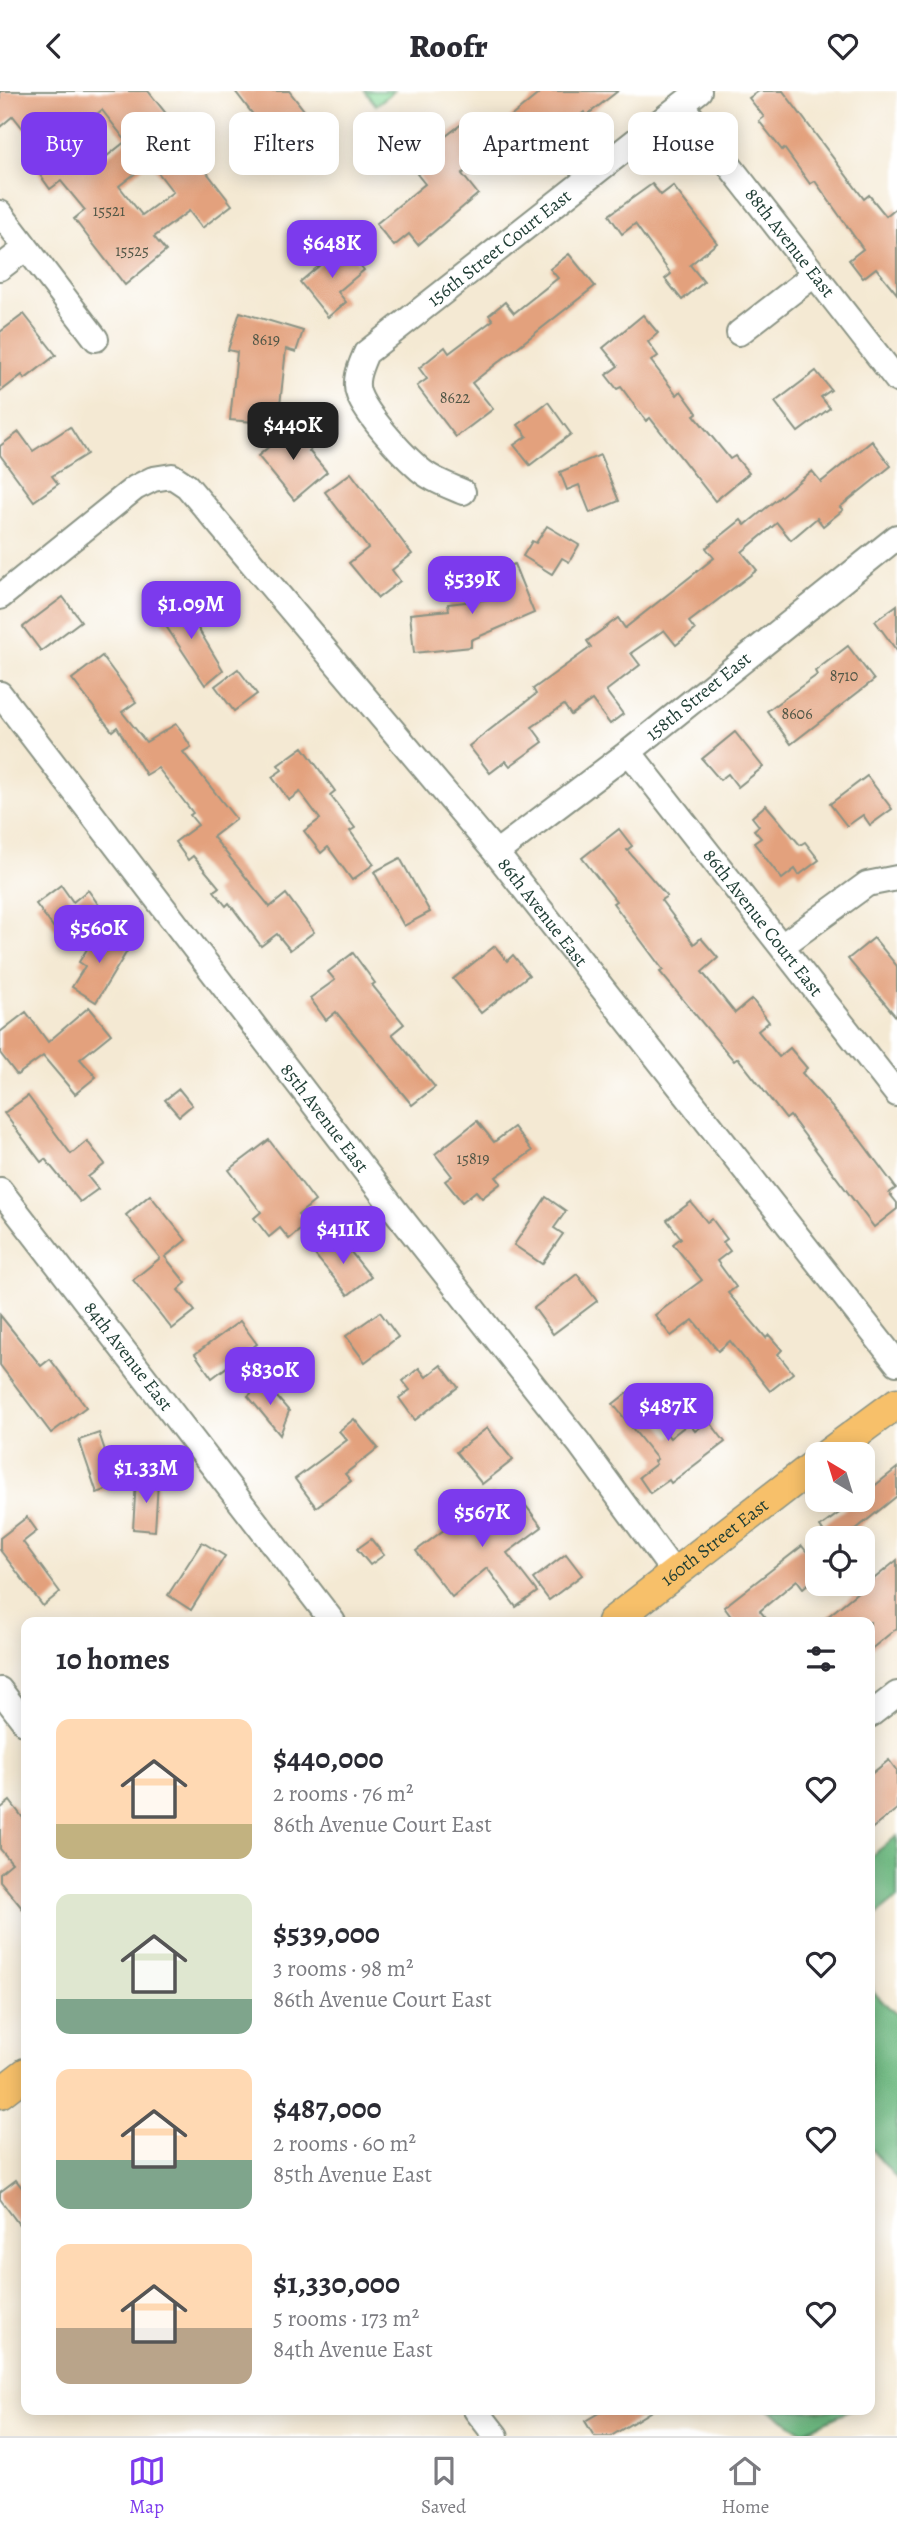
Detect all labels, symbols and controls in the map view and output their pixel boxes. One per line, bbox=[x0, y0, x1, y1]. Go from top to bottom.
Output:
text: Roofr bbox=[409, 24, 488, 68]
icon: back bbox=[35, 27, 73, 65]
icon: heart bbox=[824, 27, 862, 65]
chip: Buy bbox=[21, 112, 107, 175]
chip: Rent bbox=[121, 112, 215, 175]
chip: Filters bbox=[229, 112, 339, 175]
chip: New bbox=[353, 112, 445, 175]
chip: Apartment bbox=[459, 112, 614, 175]
chip: House bbox=[628, 112, 738, 175]
street label: 156th Street Court East bbox=[422, 183, 577, 313]
street label: 88th Avenue East bbox=[739, 183, 841, 303]
house number: 15521 bbox=[93, 200, 126, 222]
pin: $648K bbox=[283, 221, 381, 280]
text: $648K bbox=[303, 227, 361, 258]
house number: 15525 bbox=[115, 240, 149, 262]
house number: 8619 bbox=[252, 329, 280, 351]
house number: 8622 bbox=[440, 387, 471, 409]
pin: $440K bbox=[244, 403, 342, 462]
text: $440K bbox=[263, 409, 323, 440]
pin: $539K bbox=[423, 557, 521, 616]
text: $539K bbox=[444, 563, 500, 594]
pin: $1.09M bbox=[134, 581, 248, 641]
text: $1.09M bbox=[158, 588, 224, 619]
street label: 158th Street East bbox=[640, 646, 757, 747]
house number: 8710 bbox=[830, 665, 858, 687]
house number: 8606 bbox=[781, 703, 813, 725]
street label: 86th Avenue Court East bbox=[697, 844, 829, 1002]
street label: 86th Avenue East bbox=[491, 852, 594, 972]
pin: $560K bbox=[50, 905, 148, 965]
text: $560K bbox=[70, 912, 128, 943]
street label: 85th Avenue East bbox=[274, 1058, 375, 1178]
house number: 15819 bbox=[457, 1148, 489, 1170]
pin: $411K bbox=[294, 1207, 392, 1266]
text: $411K bbox=[316, 1213, 370, 1244]
street label: 84th Avenue East bbox=[78, 1296, 179, 1417]
pin: $830K bbox=[221, 1347, 319, 1407]
text: $830K bbox=[241, 1354, 299, 1385]
pin: $487K bbox=[619, 1383, 717, 1443]
text: $487K bbox=[639, 1390, 697, 1421]
north arrow bbox=[805, 1442, 875, 1512]
map controls bbox=[805, 1442, 875, 1596]
pin: $1.33M bbox=[89, 1445, 203, 1505]
text: $1.33M bbox=[114, 1452, 178, 1483]
pin: $567K bbox=[433, 1489, 531, 1549]
street label: 160th Street East bbox=[655, 1492, 774, 1592]
text: $567K bbox=[454, 1496, 510, 1527]
button: locate bbox=[805, 1526, 875, 1596]
text: 10 homes bbox=[56, 1639, 170, 1679]
icon: filters bbox=[802, 1640, 840, 1678]
text: $440,000 bbox=[273, 1738, 384, 1778]
icon: home bbox=[112, 1747, 196, 1831]
icon: heart bbox=[802, 1770, 840, 1808]
text: 2 rooms · 76 m² bbox=[273, 1778, 414, 1809]
text: 86th Avenue Court East bbox=[273, 1809, 492, 1840]
text: $539,000 bbox=[273, 1913, 380, 1953]
icon: home bbox=[112, 1922, 196, 2006]
icon: heart bbox=[802, 1945, 840, 1983]
text: 3 rooms · 98 m² bbox=[273, 1953, 414, 1984]
text: 86th Avenue Court East bbox=[273, 1984, 492, 2015]
text: $487,000 bbox=[273, 2088, 382, 2128]
icon: home bbox=[112, 2097, 196, 2181]
icon: heart bbox=[802, 2120, 840, 2158]
text: 2 rooms · 60 m² bbox=[273, 2128, 416, 2159]
text: 85th Avenue East bbox=[273, 2159, 432, 2190]
text: $1,330,000 bbox=[273, 2263, 400, 2303]
icon: home bbox=[112, 2272, 196, 2356]
icon: heart bbox=[802, 2295, 840, 2333]
text: 5 rooms · 173 m² bbox=[273, 2303, 419, 2334]
text: 84th Avenue East bbox=[273, 2334, 433, 2365]
tab: Map bbox=[128, 2452, 166, 2520]
tab: Saved bbox=[421, 2452, 466, 2520]
tab: Home bbox=[722, 2452, 769, 2520]

